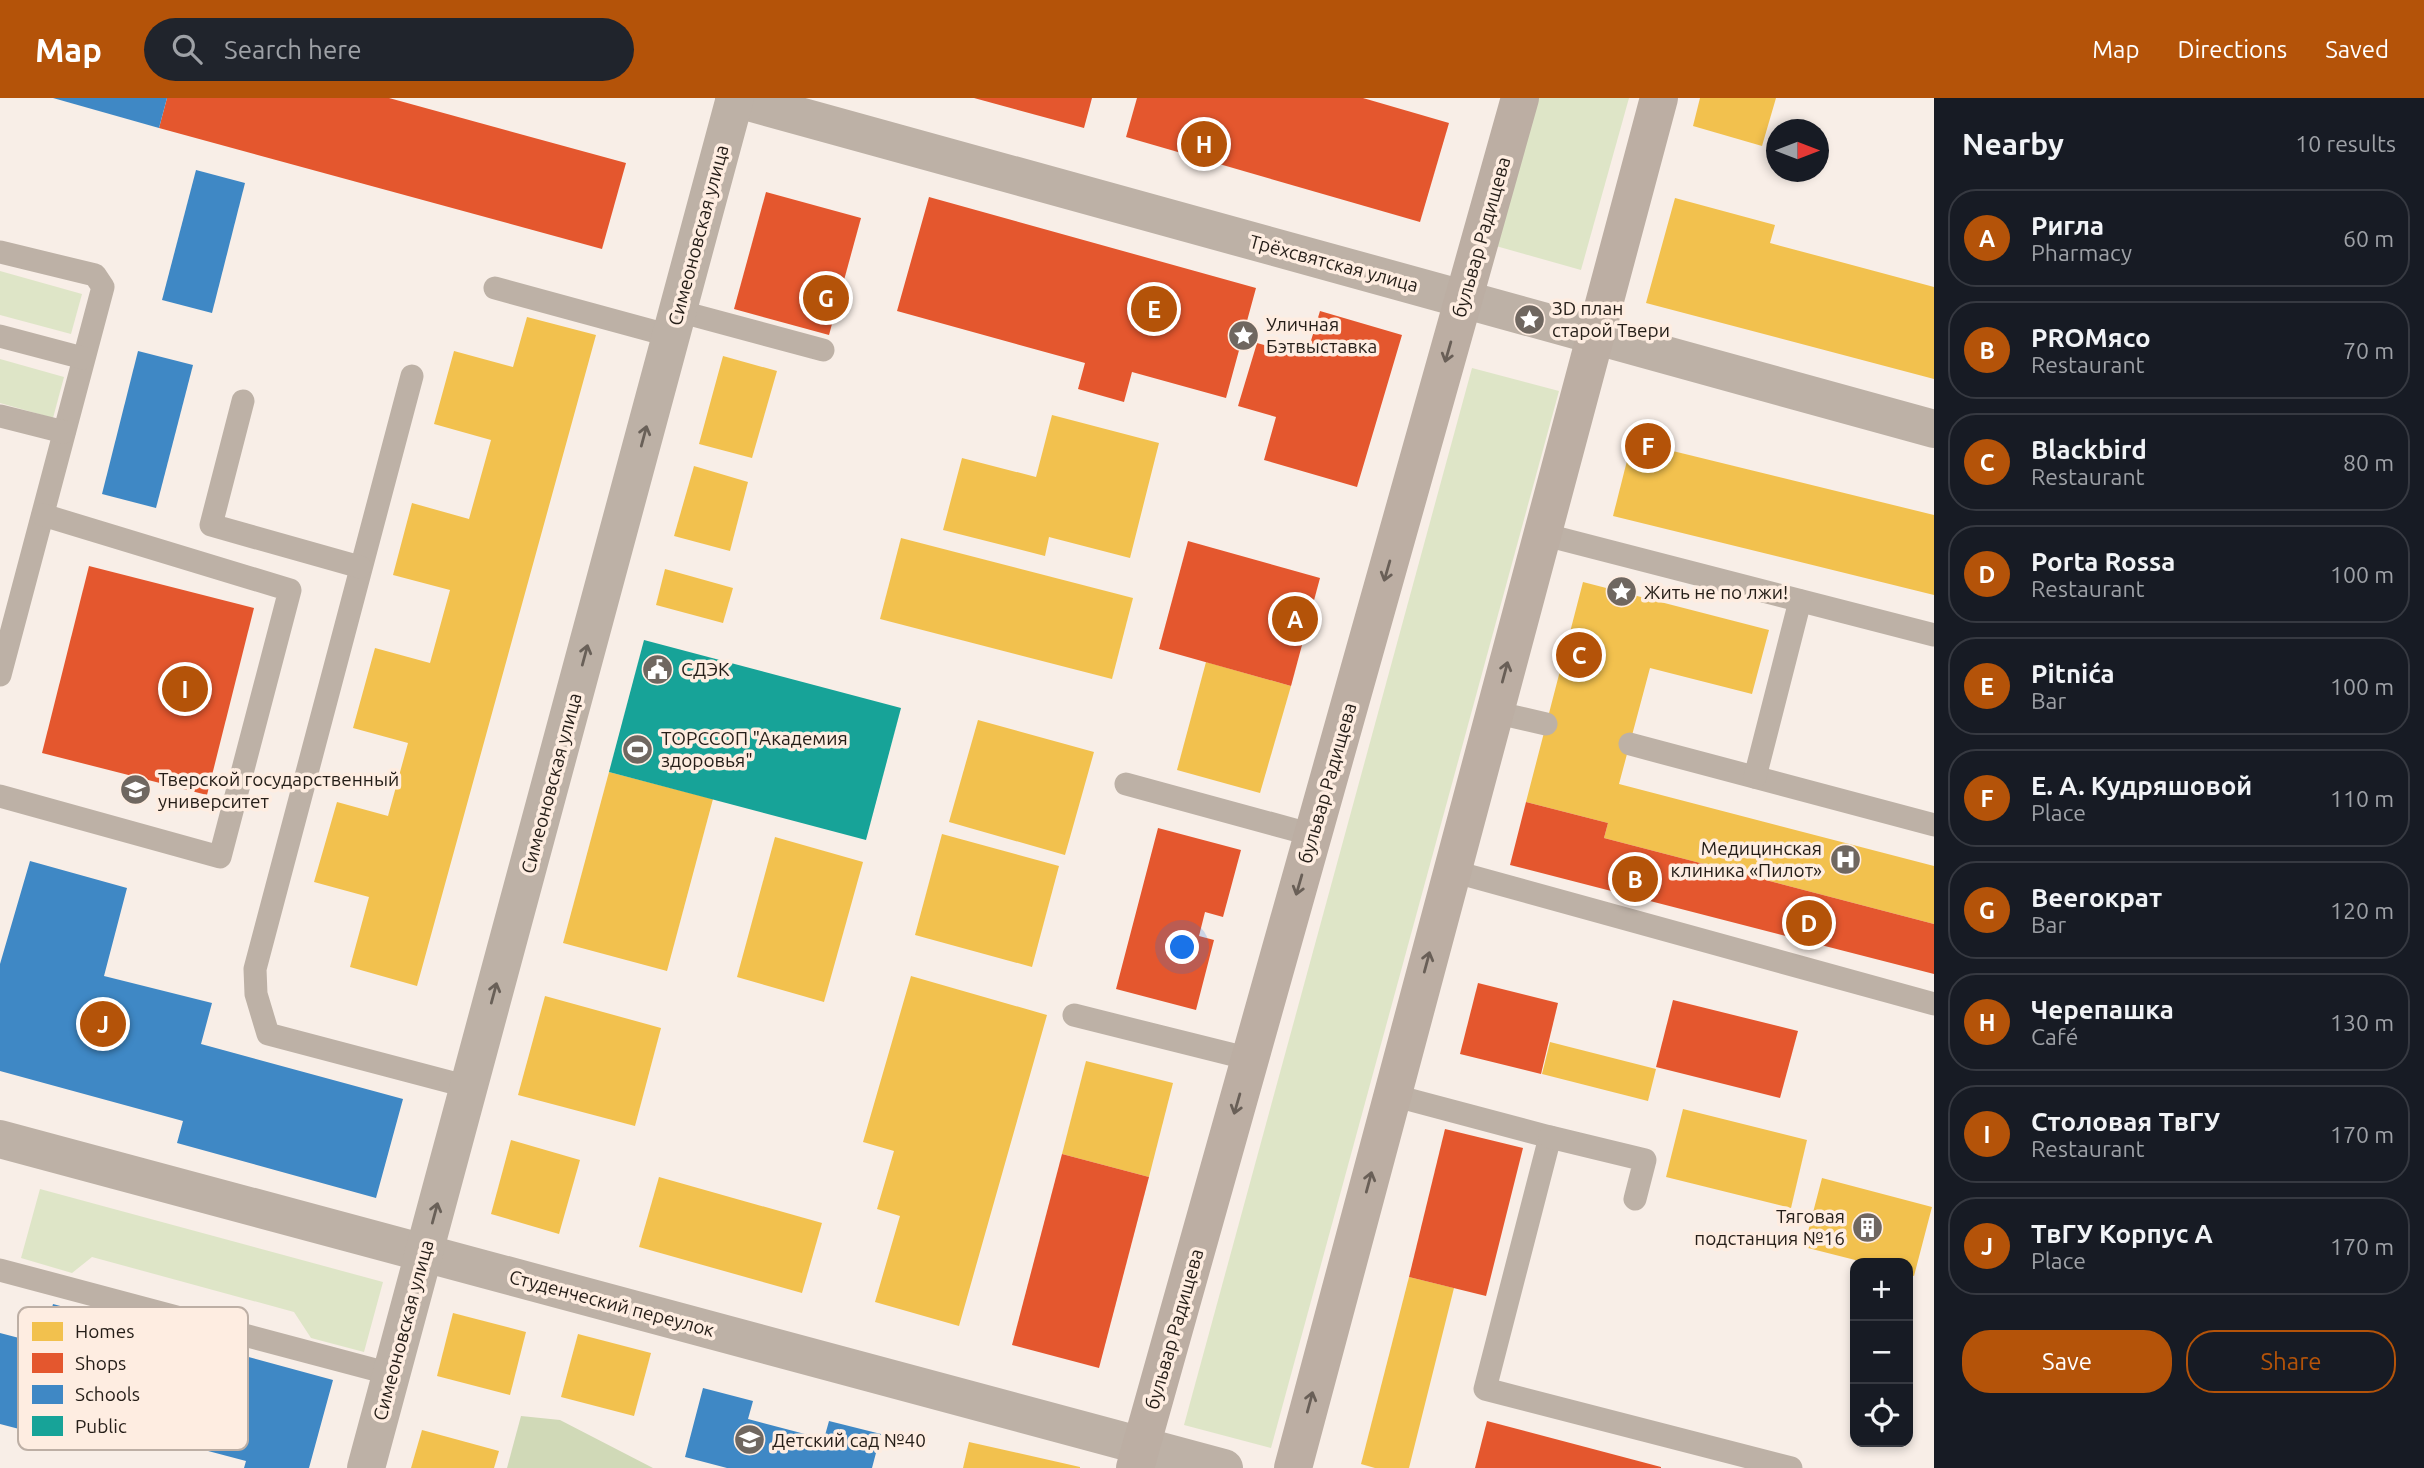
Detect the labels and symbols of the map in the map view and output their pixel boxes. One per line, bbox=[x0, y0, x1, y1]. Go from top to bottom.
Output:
pin: H bbox=[1181, 118, 1227, 170]
north arrow bbox=[1766, 119, 1829, 182]
street label: Симеоновская улица bbox=[663, 142, 733, 328]
street label: бульвар Радищева bbox=[1448, 154, 1514, 320]
street label: Трёхсвятская улица bbox=[1247, 230, 1421, 296]
pin: G bbox=[803, 272, 849, 324]
pin: E bbox=[1131, 283, 1177, 335]
place label: ЗD план старой Твери bbox=[1552, 297, 1670, 341]
place icon: ЗD план старой Твери bbox=[1512, 302, 1546, 336]
place label: Уличная Бэтвыставка bbox=[1266, 313, 1377, 357]
place icon: Уличная Бэтвыставка bbox=[1226, 318, 1260, 352]
one-way arrow bbox=[1441, 341, 1454, 363]
pin: F bbox=[1625, 420, 1671, 472]
one-way arrow bbox=[638, 425, 651, 447]
one-way arrow bbox=[1379, 560, 1392, 582]
place icon: Жить не по лжи! bbox=[1604, 575, 1638, 609]
place label: Жить не по лжи! bbox=[1644, 581, 1788, 603]
pin: A bbox=[1272, 593, 1318, 645]
pin: C bbox=[1556, 629, 1602, 681]
one-way arrow bbox=[579, 644, 592, 667]
public building icon: СДЭК bbox=[641, 652, 675, 686]
place label: СДЭК bbox=[681, 658, 730, 680]
one-way arrow bbox=[1499, 661, 1512, 683]
pin: I bbox=[162, 663, 208, 715]
street label: Симеоновская улица bbox=[516, 690, 586, 876]
street label: бульвар Радищева bbox=[1294, 700, 1360, 866]
place label: ТОРССОП "Академия здоровья" bbox=[661, 727, 848, 771]
sports icon: ТОРССОП "Академия здоровья" bbox=[621, 732, 655, 766]
place label: Тверской государственный университет bbox=[158, 768, 399, 812]
school or university icon: Тверской государственный университет bbox=[118, 773, 152, 807]
place label: Медицинская клиника «Пилот» bbox=[1670, 837, 1822, 881]
hospital icon: Медицинская клиника «Пилот» bbox=[1828, 842, 1862, 876]
pin: B bbox=[1612, 853, 1658, 905]
one-way arrow bbox=[1291, 874, 1304, 896]
pin: D bbox=[1786, 897, 1832, 949]
your location bbox=[1165, 930, 1199, 964]
one-way arrow bbox=[1422, 952, 1435, 974]
one-way arrow bbox=[488, 982, 501, 1005]
pin: J bbox=[80, 998, 126, 1050]
one-way arrow bbox=[1230, 1093, 1243, 1115]
one-way arrow bbox=[1363, 1171, 1376, 1194]
one-way arrow bbox=[429, 1202, 442, 1224]
place label: Тяговая подстанция №16 bbox=[1694, 1205, 1845, 1249]
building icon: Тяговая подстанция №16 bbox=[1851, 1210, 1885, 1244]
street label: Симеоновская улица bbox=[368, 1237, 438, 1423]
street label: бульвар Радищева bbox=[1141, 1246, 1207, 1412]
street label: Студенческий переулок bbox=[507, 1265, 717, 1341]
legend bbox=[18, 1307, 248, 1450]
text: Homes bbox=[75, 1320, 135, 1342]
text: Shops bbox=[75, 1352, 126, 1374]
text: Schools bbox=[75, 1383, 140, 1405]
one-way arrow bbox=[1304, 1391, 1317, 1414]
text: Public bbox=[75, 1415, 127, 1437]
school or university icon: Детский сад №40 bbox=[732, 1423, 766, 1457]
place label: Детский сад №40 bbox=[772, 1429, 926, 1451]

